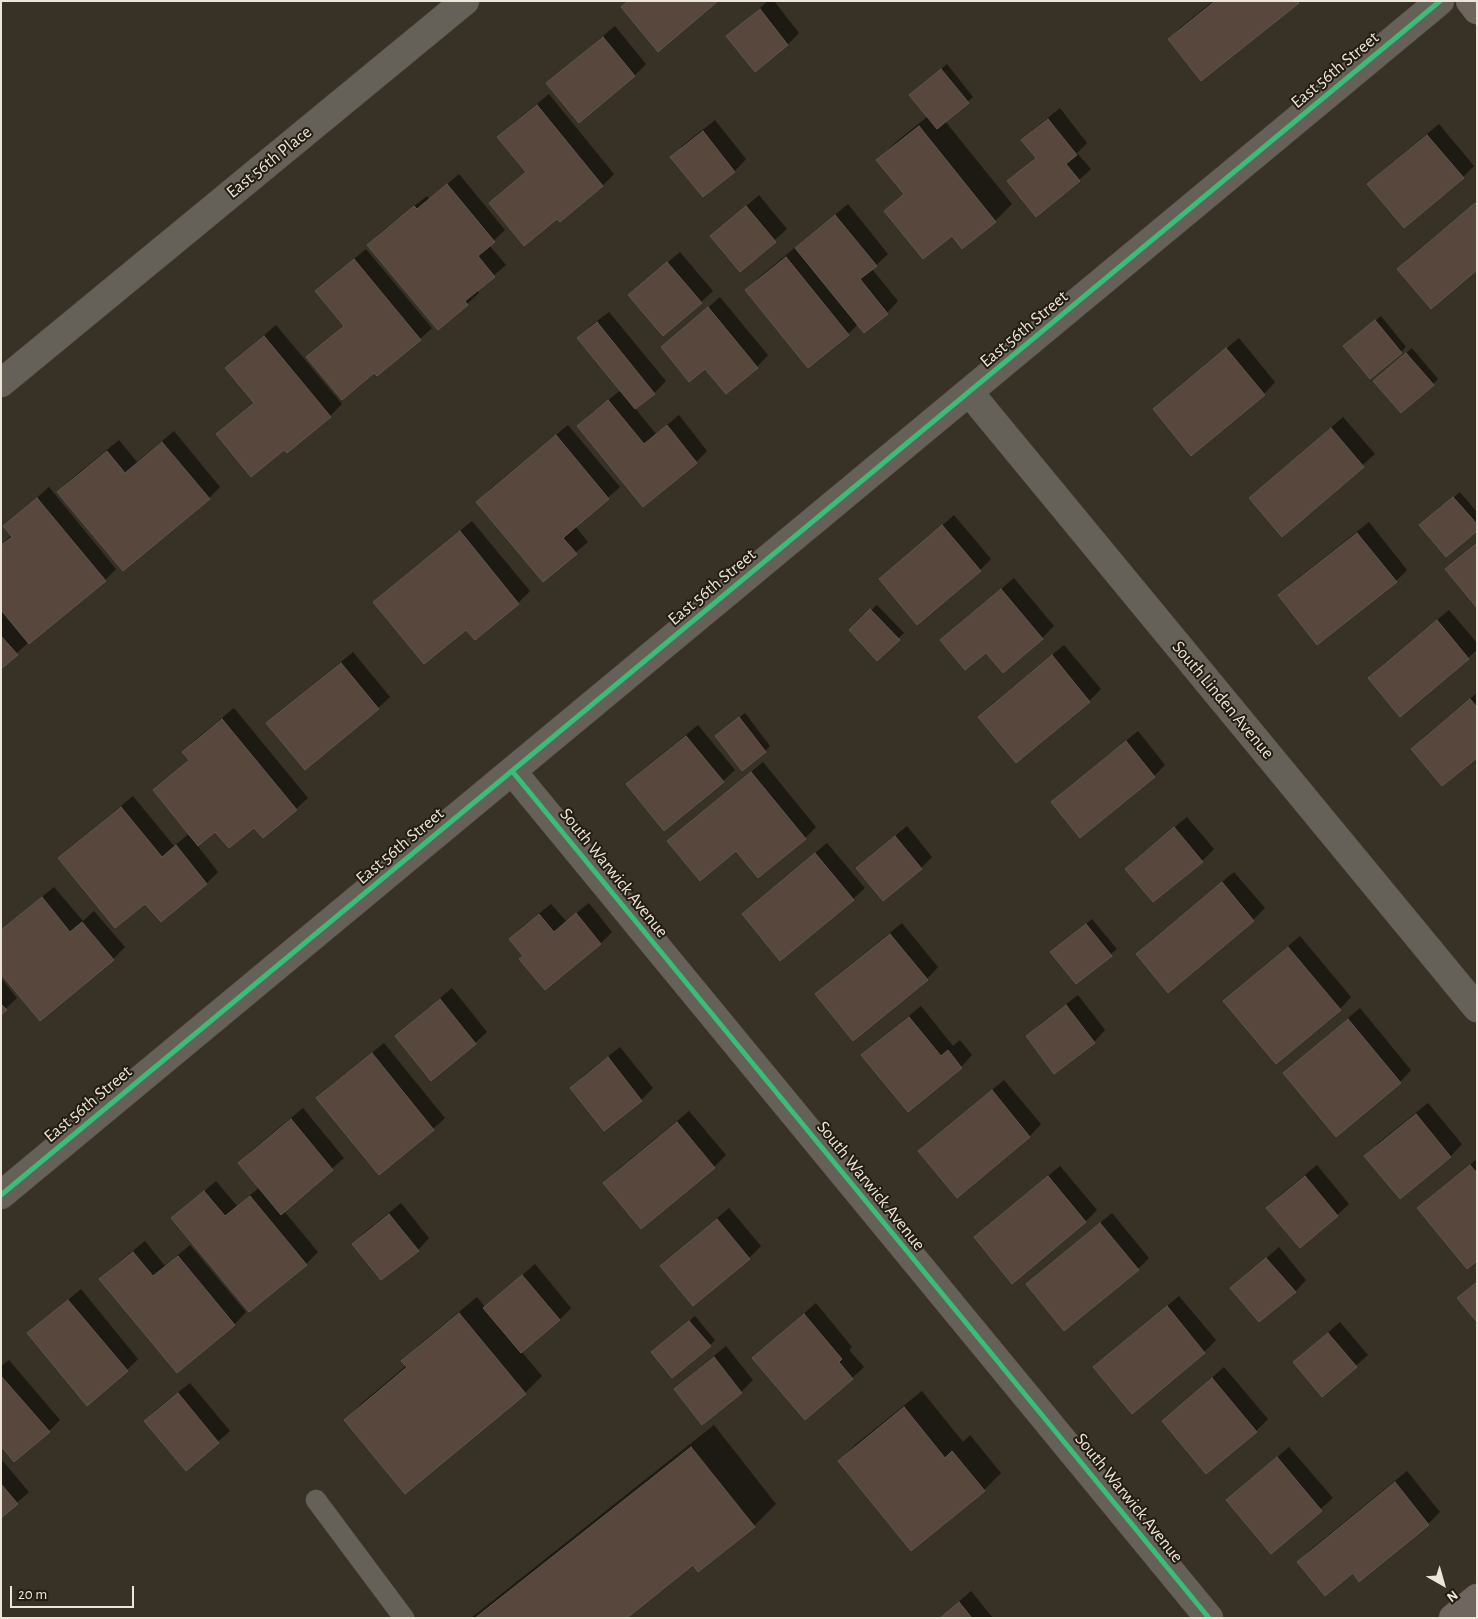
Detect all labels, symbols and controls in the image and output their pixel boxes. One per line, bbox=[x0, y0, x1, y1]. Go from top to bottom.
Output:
street label: East 56th Street bbox=[1287, 27, 1383, 113]
street label: East 56th Place bbox=[222, 121, 316, 203]
street label: East 56th Street bbox=[976, 286, 1072, 372]
street label: East 56th Street bbox=[664, 544, 760, 630]
street label: South Linden Avenue bbox=[1167, 636, 1279, 764]
street label: East 56th Street bbox=[352, 803, 448, 889]
street label: South Warwick Avenue bbox=[555, 804, 673, 942]
street label: East 56th Street bbox=[40, 1061, 136, 1147]
street label: South Warwick Avenue bbox=[812, 1117, 930, 1255]
street label: South Warwick Avenue bbox=[1070, 1429, 1188, 1567]
north arrow bbox=[1418, 1559, 1468, 1609]
scale bar bbox=[12, 1576, 136, 1608]
text: 20 m bbox=[18, 1587, 47, 1602]
text: N bbox=[1444, 1587, 1460, 1604]

